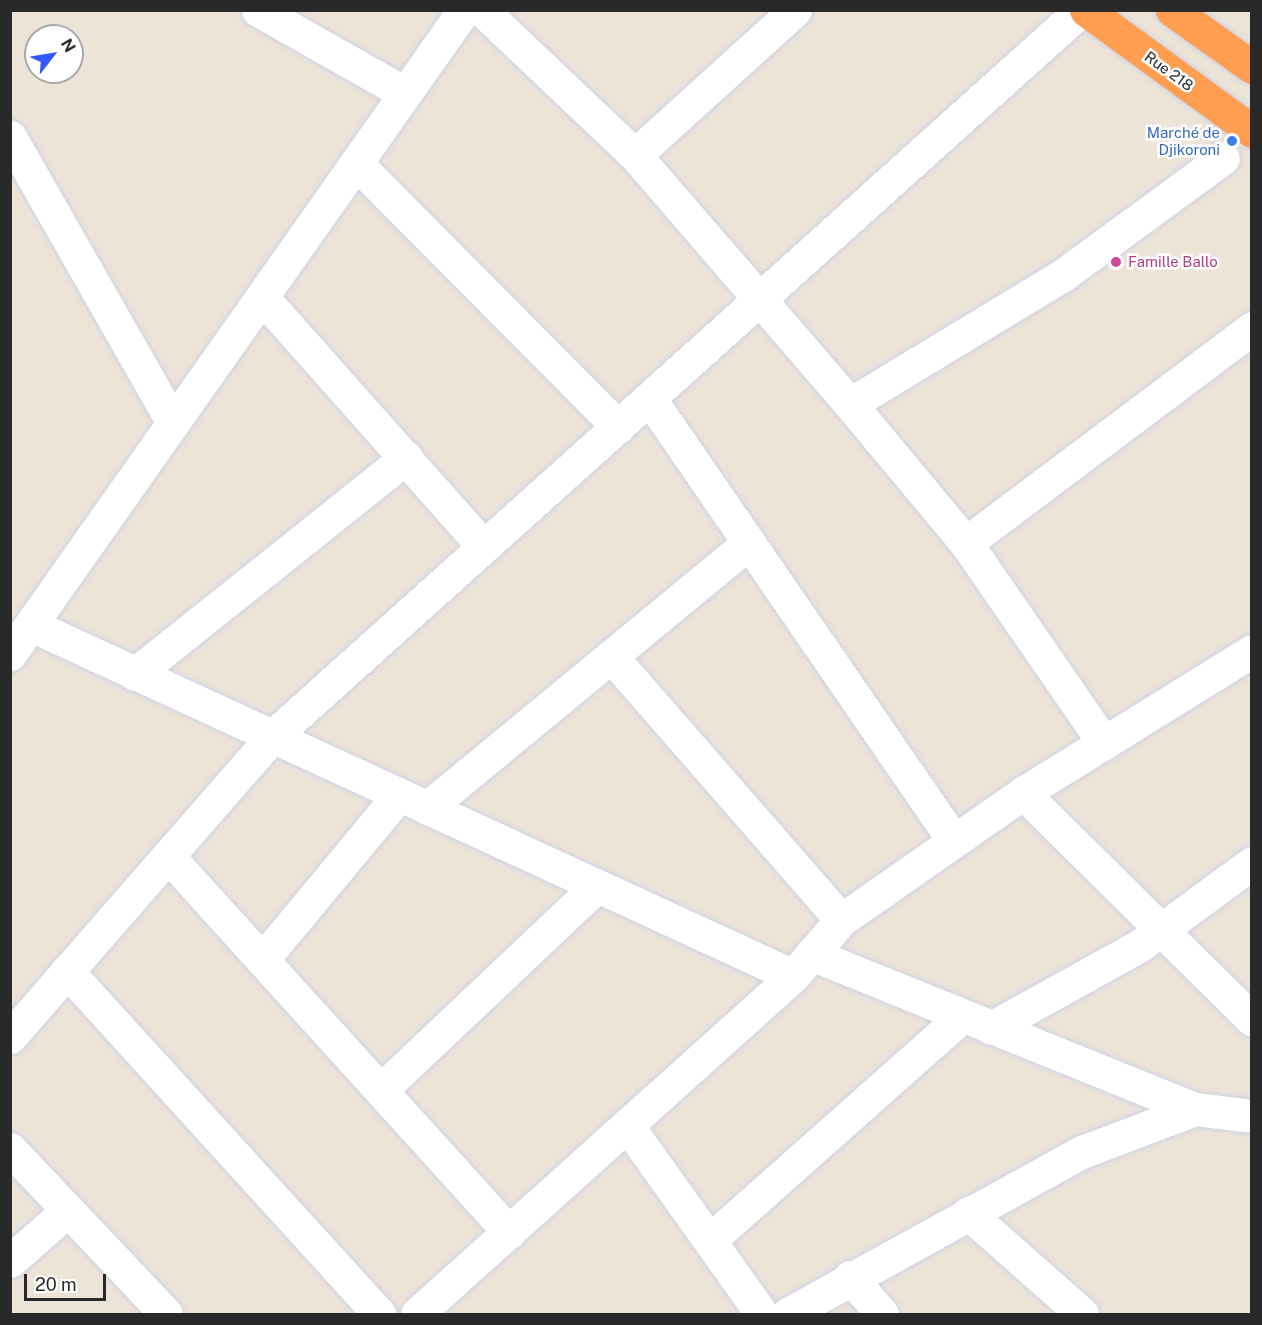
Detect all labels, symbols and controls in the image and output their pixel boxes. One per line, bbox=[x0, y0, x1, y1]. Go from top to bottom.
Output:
north arrow bbox=[24, 24, 84, 84]
text: N bbox=[57, 35, 80, 56]
street label: Rue 218 bbox=[1141, 47, 1197, 95]
place label: Marché de Djikoroni bbox=[1146, 123, 1220, 158]
marker: Marché de Djikoroni bbox=[1225, 134, 1239, 148]
place label: Famille Ballo bbox=[1128, 253, 1218, 271]
marker: Famille Ballo bbox=[1109, 255, 1123, 269]
scale bar bbox=[27, 1262, 110, 1300]
text: 20 m bbox=[35, 1274, 77, 1295]

